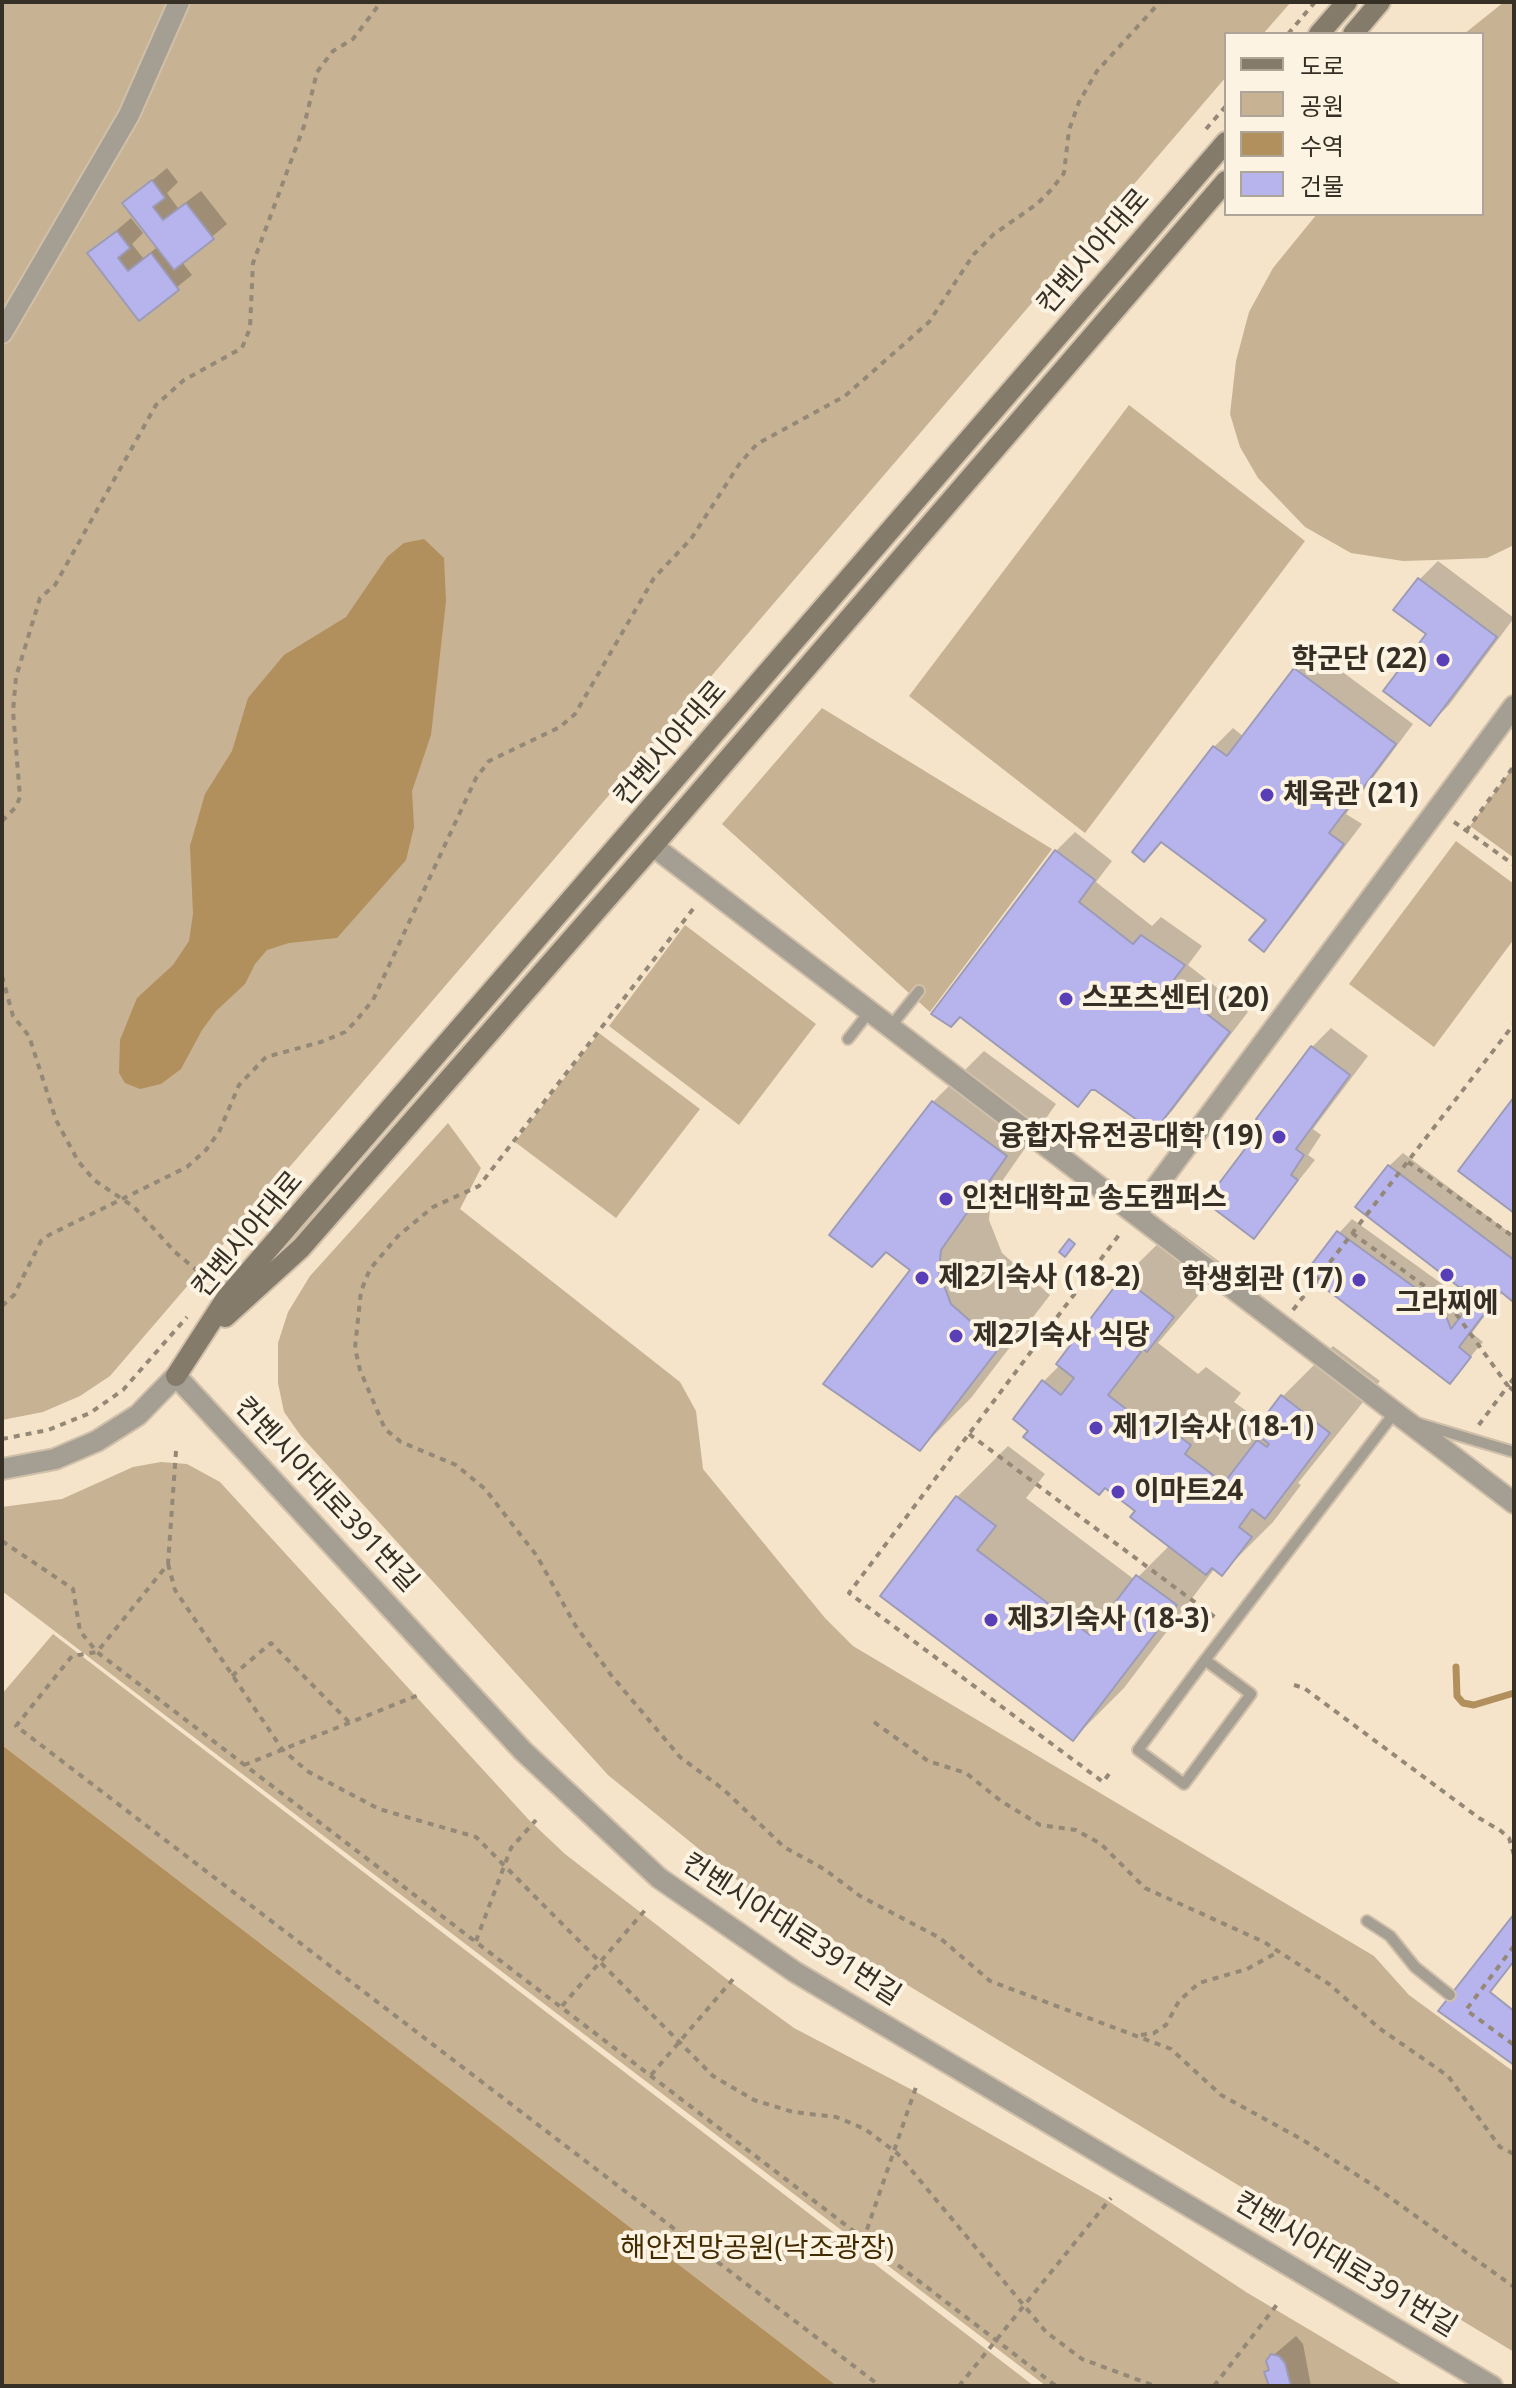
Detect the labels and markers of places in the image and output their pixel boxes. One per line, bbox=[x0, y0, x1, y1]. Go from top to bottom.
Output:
place label: 학군단 (22) bbox=[1291, 643, 1427, 677]
marker: 학군단 (22) bbox=[1434, 651, 1452, 669]
place label: 체육관 (21) bbox=[1283, 778, 1419, 812]
marker: 체육관 (21) bbox=[1258, 786, 1276, 804]
place label: 스포츠센터 (20) bbox=[1082, 982, 1269, 1016]
marker: 스포츠센터 (20) bbox=[1057, 990, 1075, 1008]
place label: 융합자유전공대학 (19) bbox=[999, 1120, 1263, 1154]
marker: 융합자유전공대학 (19) bbox=[1270, 1128, 1288, 1146]
place label: 인천대학교 송도캠퍼스 bbox=[962, 1182, 1227, 1216]
marker: 인천대학교 송도캠퍼스 bbox=[937, 1190, 955, 1208]
place label: 제2기숙사 (18-2) bbox=[938, 1261, 1140, 1295]
place label: 학생회관 (17) bbox=[1182, 1263, 1343, 1297]
marker: 그라찌에 bbox=[1438, 1266, 1456, 1284]
marker: 제2기숙사 (18-2) bbox=[913, 1269, 931, 1287]
marker: 학생회관 (17) bbox=[1350, 1271, 1368, 1289]
place label: 그라찌에 bbox=[1395, 1287, 1499, 1321]
place label: 제2기숙사 식당 bbox=[972, 1319, 1150, 1353]
marker: 제2기숙사 식당 bbox=[947, 1327, 965, 1345]
place label: 제1기숙사 (18-1) bbox=[1112, 1411, 1314, 1445]
marker: 제1기숙사 (18-1) bbox=[1087, 1419, 1105, 1437]
place label: 이마트24 bbox=[1134, 1475, 1243, 1509]
marker: 이마트24 bbox=[1109, 1483, 1127, 1501]
place label: 제3기숙사 (18-3) bbox=[1007, 1603, 1209, 1637]
marker: 제3기숙사 (18-3) bbox=[982, 1611, 1000, 1629]

